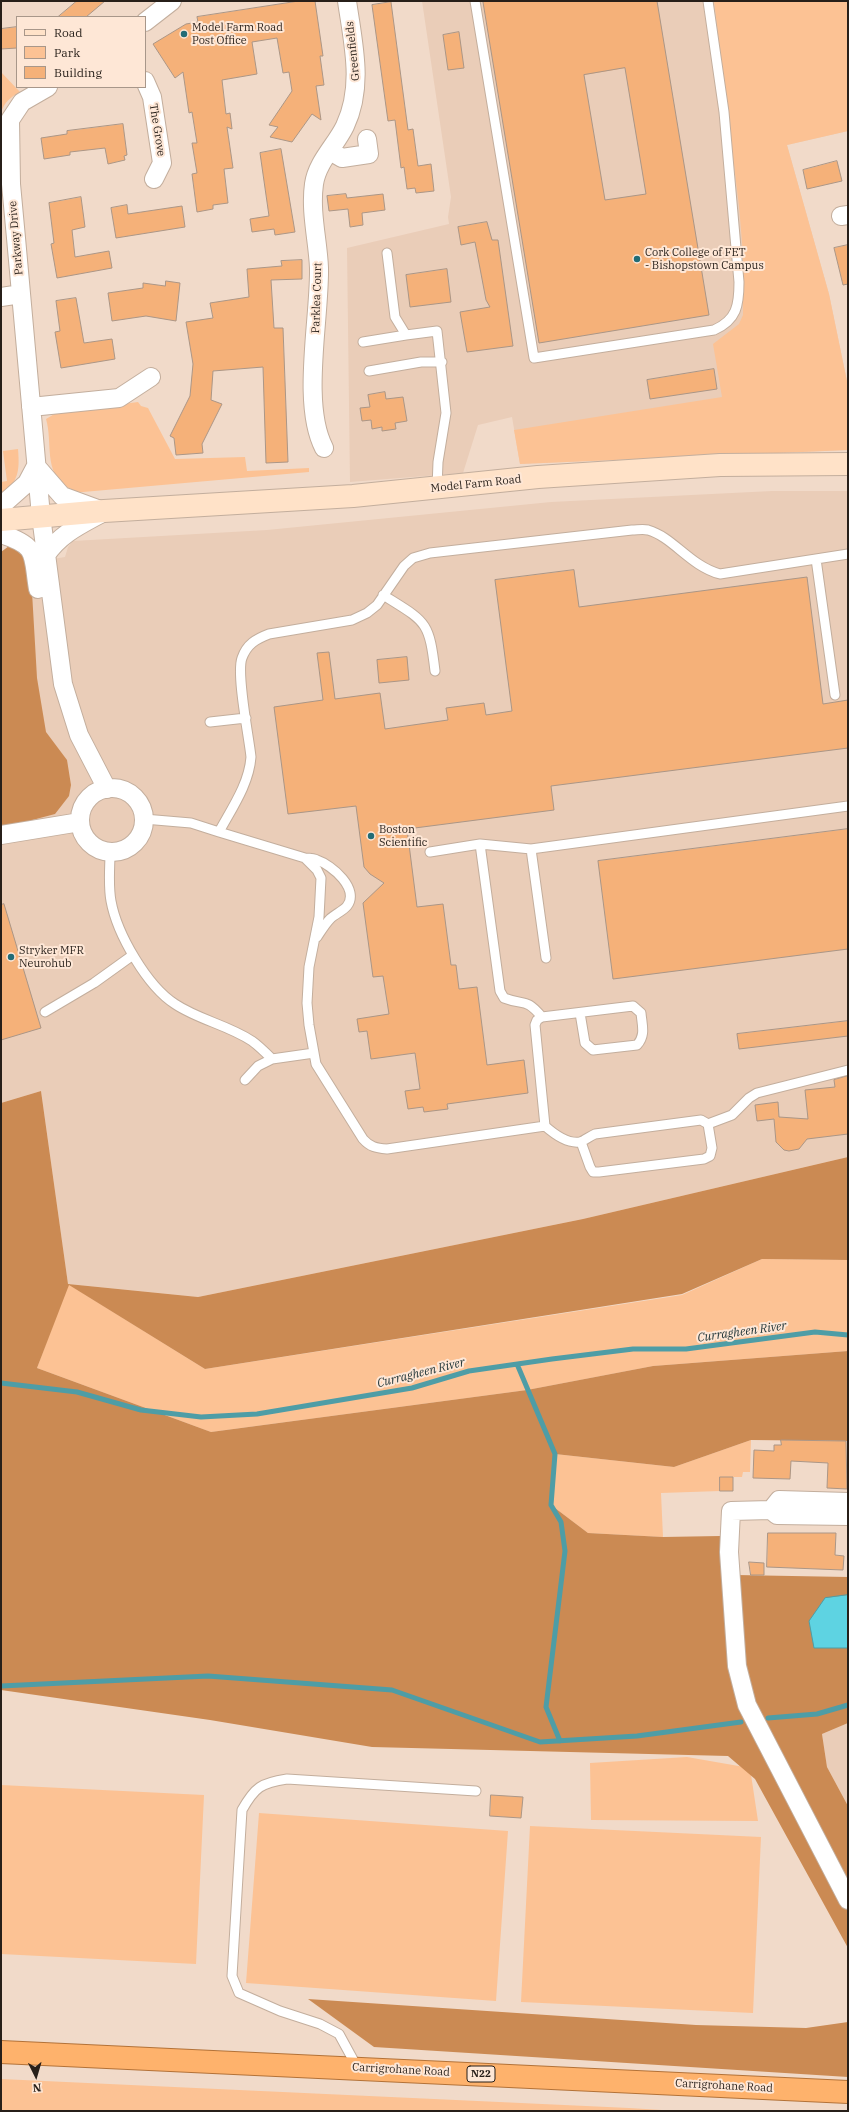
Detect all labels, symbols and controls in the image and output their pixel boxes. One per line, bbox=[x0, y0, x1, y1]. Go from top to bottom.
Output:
legend bbox=[16, 16, 146, 88]
place label: Model Farm Road Post Office bbox=[192, 21, 283, 47]
street label: Greenfields bbox=[343, 21, 363, 81]
text: Road bbox=[54, 25, 83, 40]
marker: Model Farm Road Post Office bbox=[179, 29, 189, 39]
text: Park bbox=[54, 45, 80, 60]
text: Building bbox=[54, 65, 102, 80]
street label: The Grove bbox=[146, 103, 168, 157]
street label: Parkway Drive bbox=[6, 200, 26, 276]
place label: Cork College of FET - Bishopstown Campus bbox=[645, 246, 764, 272]
marker: Cork College of FET - Bishopstown Campus bbox=[632, 254, 642, 264]
street label: Parklea Court bbox=[309, 262, 325, 334]
street label: Model Farm Road bbox=[430, 473, 522, 495]
place label: Boston Scientific bbox=[379, 823, 428, 849]
marker: Boston Scientific bbox=[366, 831, 376, 841]
place label: Stryker MFR Neurohub bbox=[19, 944, 84, 970]
marker: Stryker MFR Neurohub bbox=[6, 952, 16, 962]
water label: Curragheen River bbox=[696, 1319, 788, 1345]
water label: Curragheen River bbox=[376, 1355, 466, 1391]
north arrow bbox=[16, 2056, 56, 2096]
street label: Carrigrohane Road bbox=[352, 2061, 450, 2079]
road number: N22 bbox=[467, 2066, 495, 2082]
street label: Carrigrohane Road bbox=[675, 2077, 773, 2095]
text: N bbox=[32, 2081, 42, 2095]

